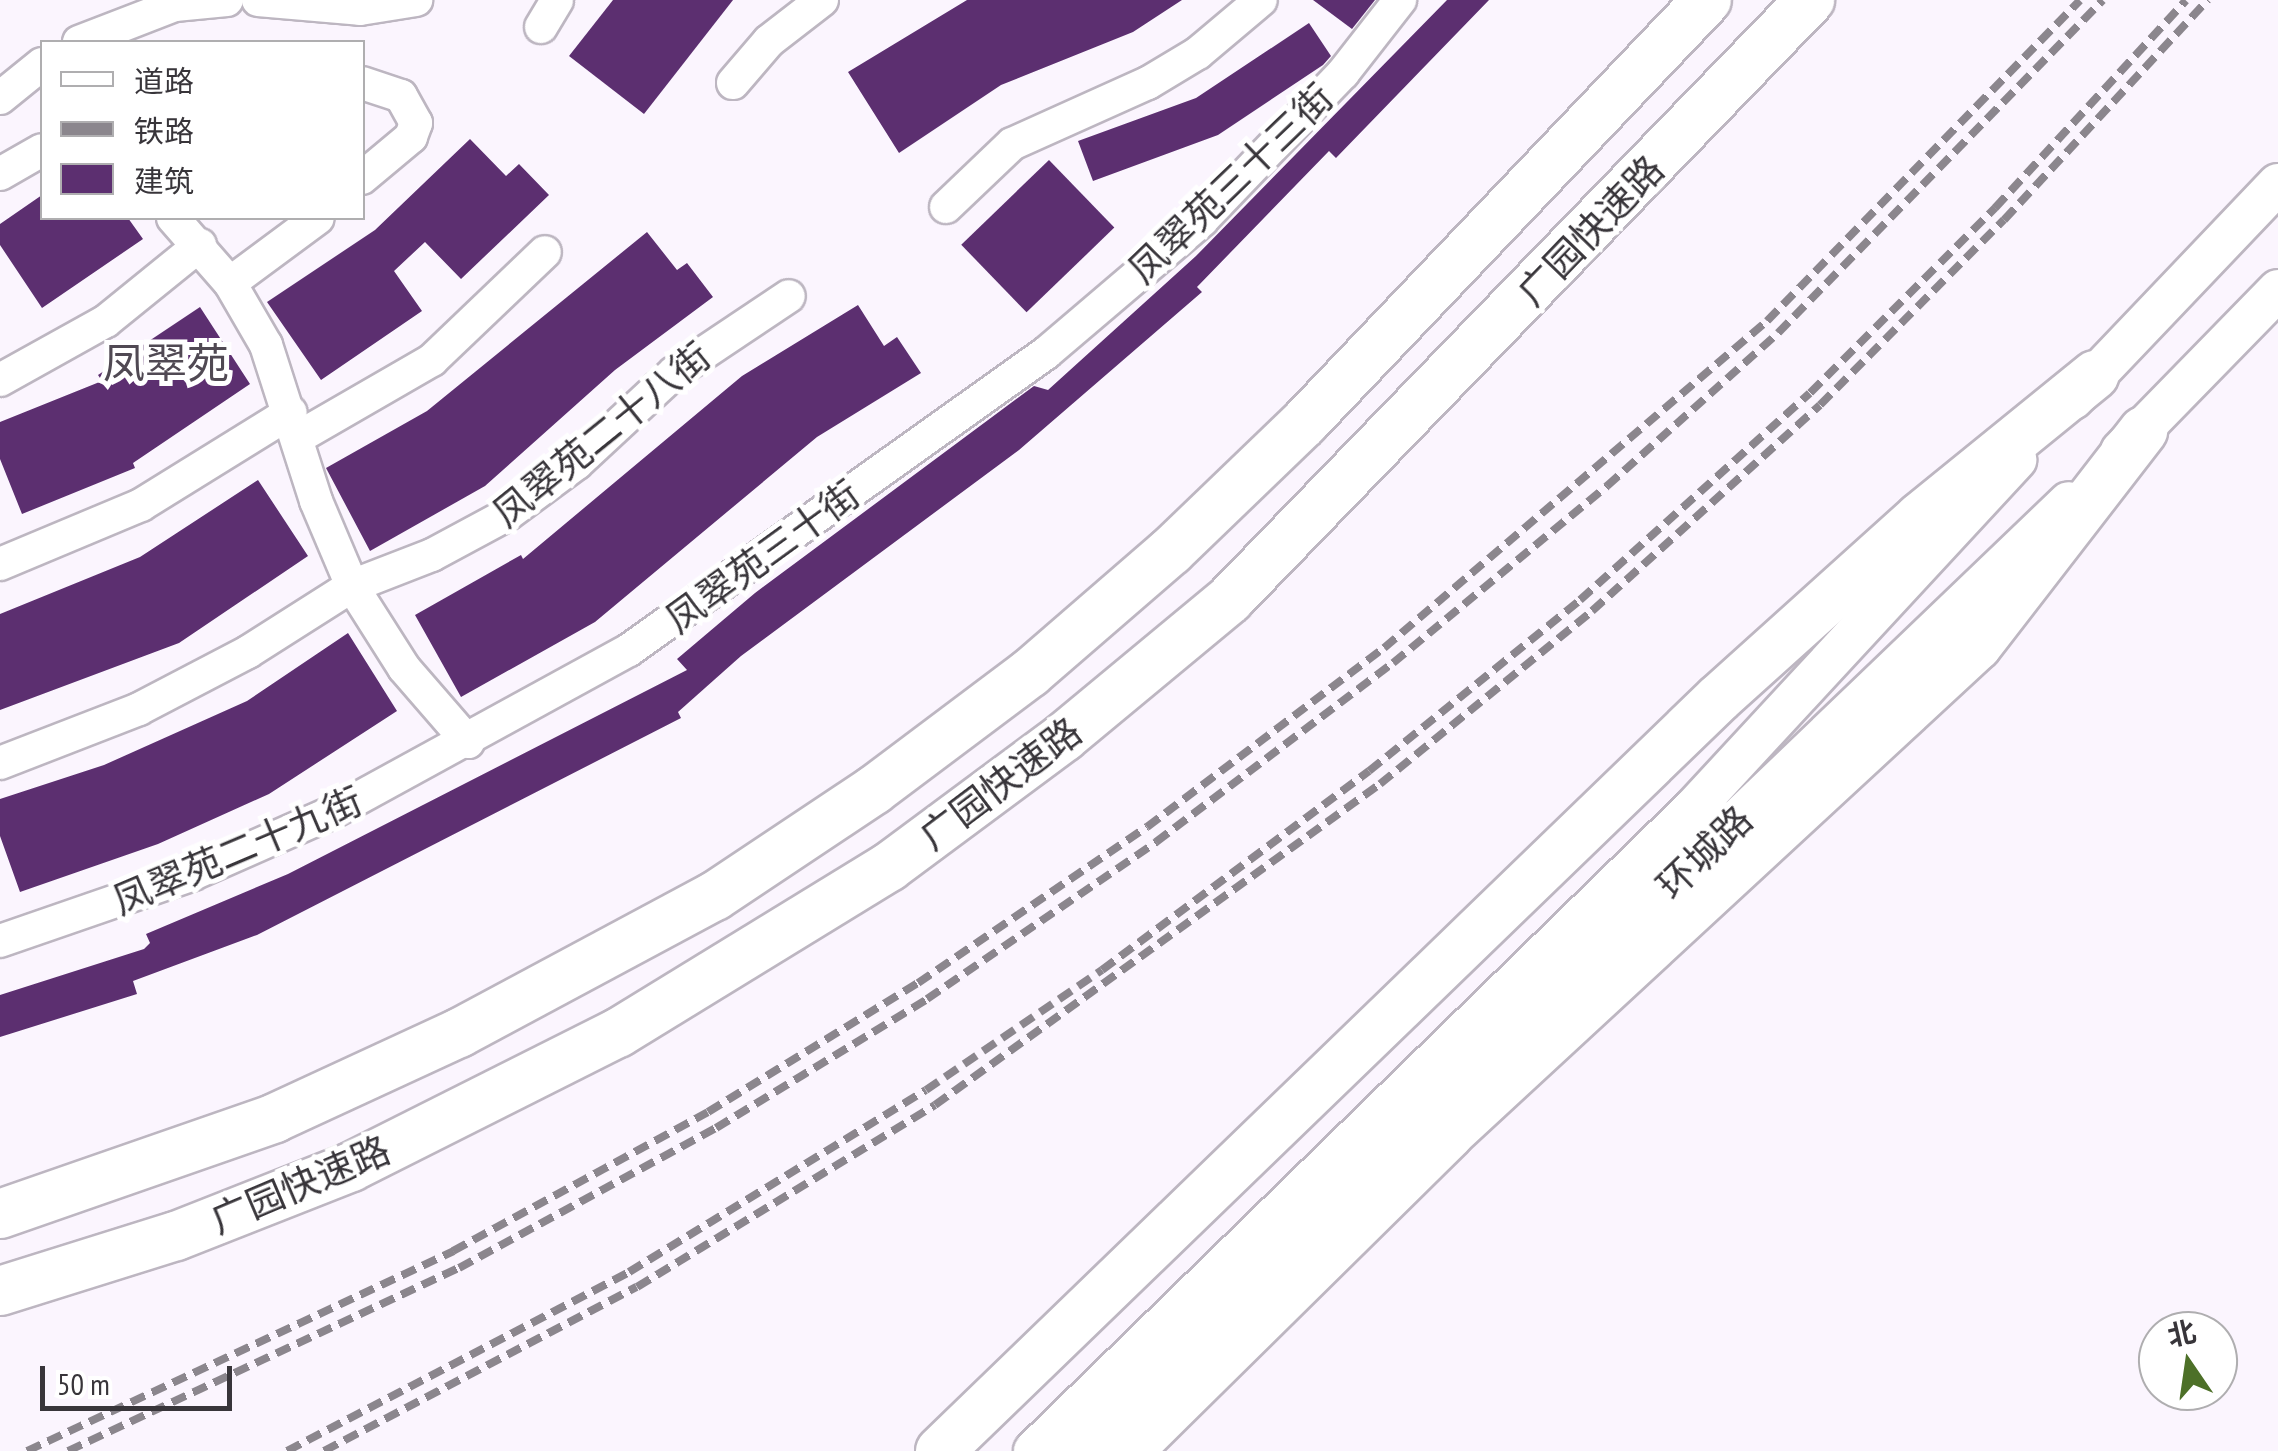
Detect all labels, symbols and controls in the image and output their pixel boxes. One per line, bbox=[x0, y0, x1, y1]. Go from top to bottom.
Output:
legend bbox=[40, 40, 365, 220]
text: 道路 bbox=[134, 61, 194, 100]
street label: 凤翠苑三十三街 bbox=[1118, 74, 1342, 292]
text: 铁路 bbox=[134, 111, 194, 150]
street label: 广园快速路 bbox=[1508, 146, 1672, 314]
text: 建筑 bbox=[134, 161, 194, 200]
street label: 凤翠苑二十八街 bbox=[483, 333, 719, 535]
district label: 凤翠苑 bbox=[103, 338, 229, 388]
street label: 凤翠苑三十街 bbox=[656, 471, 868, 641]
street label: 广园快速路 bbox=[910, 708, 1090, 858]
street label: 凤翠苑二十九街 bbox=[106, 777, 368, 923]
street label: 环城路 bbox=[1647, 796, 1761, 908]
street label: 广园快速路 bbox=[204, 1126, 396, 1242]
north arrow bbox=[2138, 1311, 2238, 1411]
text: 北 bbox=[2164, 1312, 2199, 1354]
scale bar bbox=[45, 1346, 238, 1408]
text: 50 m bbox=[57, 1364, 110, 1403]

